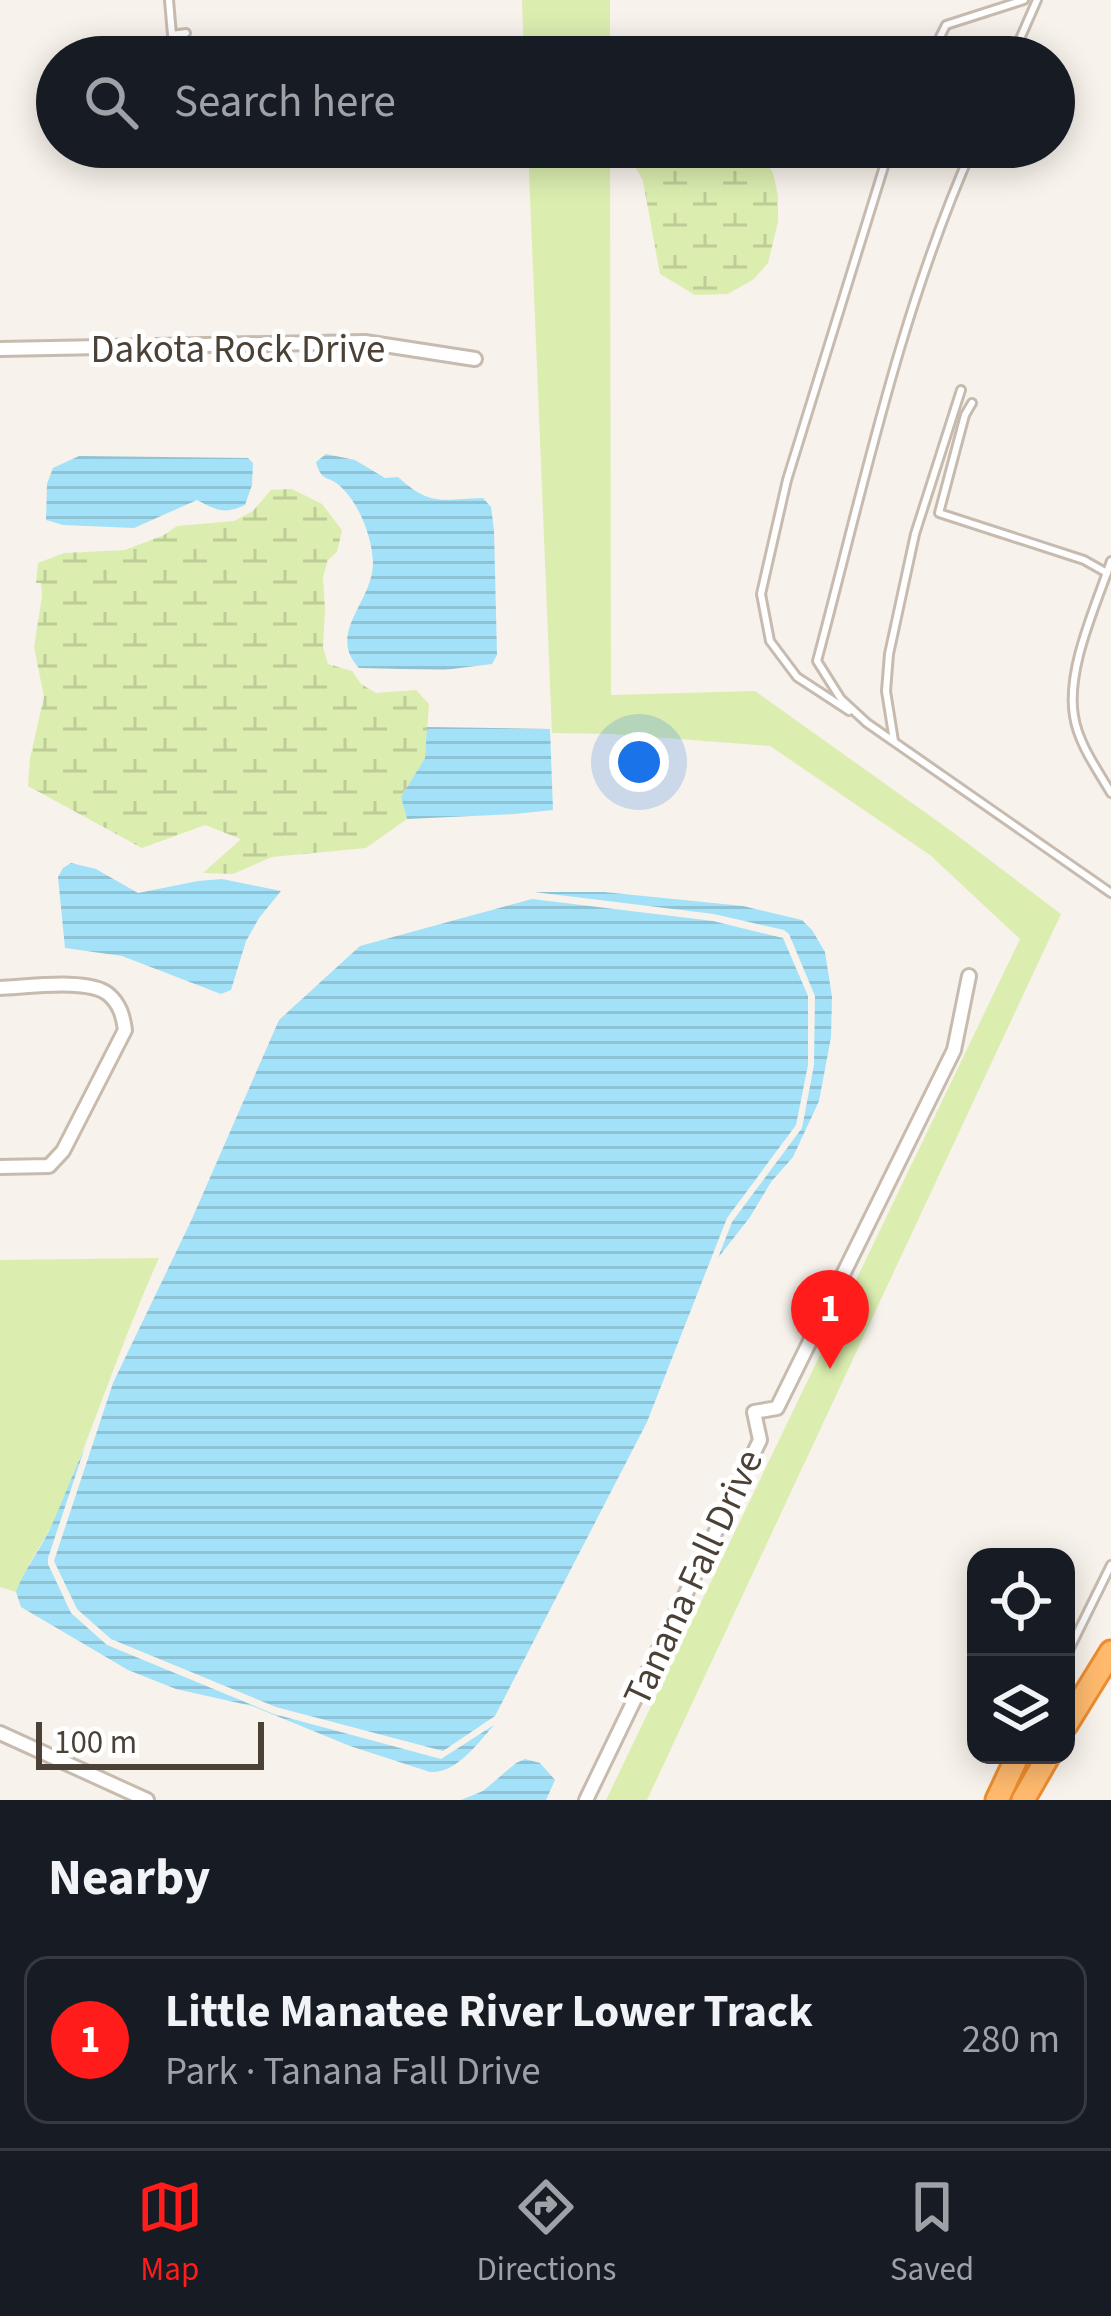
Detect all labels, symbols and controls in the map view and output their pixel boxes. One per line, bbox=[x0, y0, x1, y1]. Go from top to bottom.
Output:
search box bbox=[36, 36, 1075, 168]
icon: search bbox=[78, 69, 144, 135]
text: Search here bbox=[174, 70, 396, 134]
street label: Dakota Rock Drive bbox=[91, 322, 385, 378]
your location bbox=[609, 732, 669, 792]
pin: 1 bbox=[791, 1270, 869, 1369]
street label: Tanana Fall Drive bbox=[610, 1440, 778, 1715]
map controls bbox=[967, 1548, 1075, 1764]
button: locate bbox=[967, 1548, 1075, 1656]
button: layers bbox=[967, 1656, 1075, 1764]
scale bar bbox=[36, 1716, 264, 1769]
text: 100 m bbox=[54, 1719, 137, 1766]
text: Nearby bbox=[48, 1842, 210, 1914]
text: Little Manatee River Lower Track bbox=[165, 1980, 813, 2044]
text: 1 bbox=[80, 2012, 100, 2068]
text: 280 m bbox=[962, 2012, 1060, 2068]
text: Park · Tanana Fall Drive bbox=[165, 2044, 541, 2100]
tab: Map bbox=[137, 2174, 203, 2293]
tab: Directions bbox=[477, 2174, 616, 2293]
tab: Saved bbox=[890, 2174, 974, 2293]

